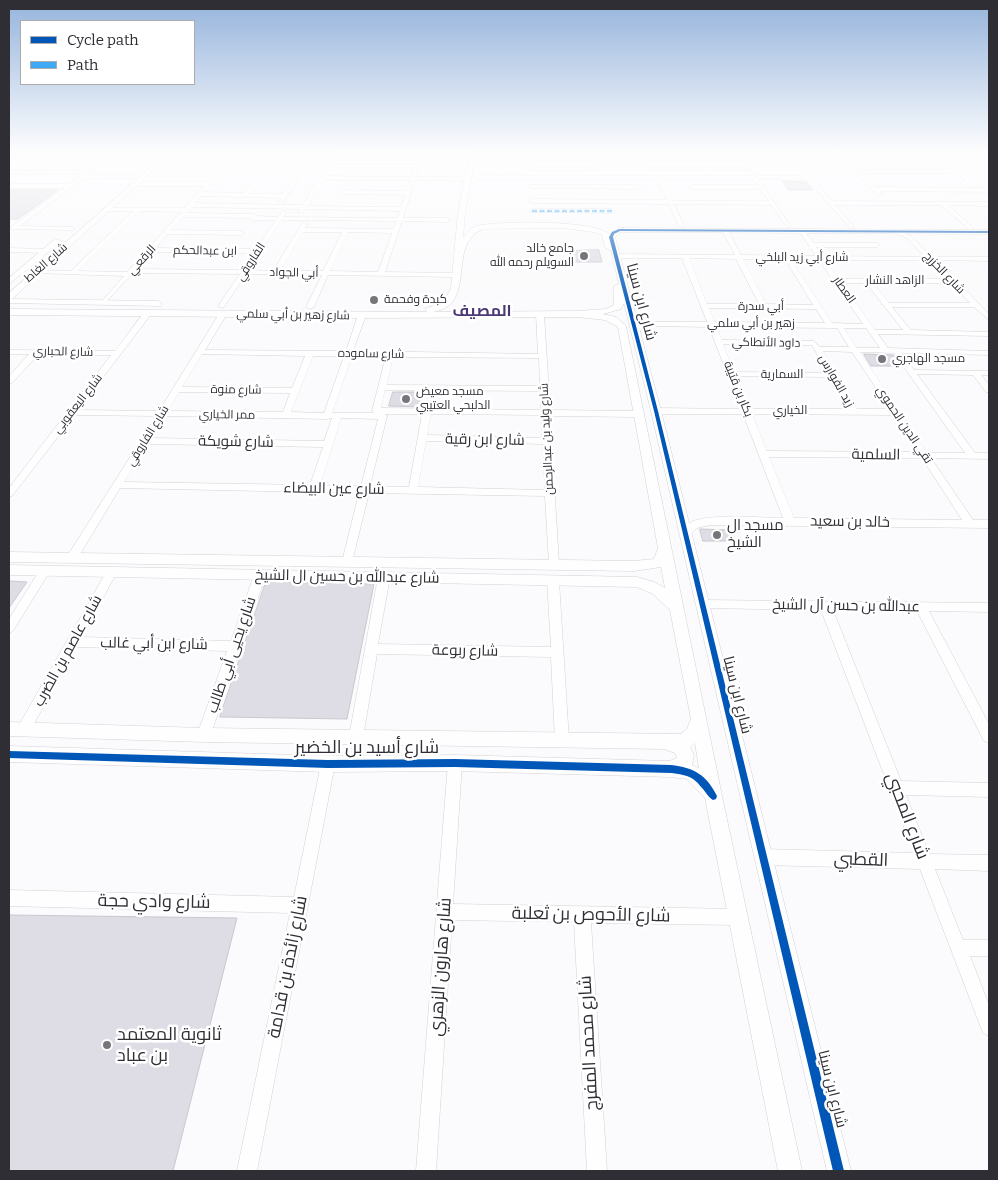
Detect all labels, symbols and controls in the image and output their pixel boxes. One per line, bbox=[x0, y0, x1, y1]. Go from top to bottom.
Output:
legend bbox=[20, 20, 195, 85]
text: Cycle path bbox=[67, 31, 139, 49]
text: Path bbox=[67, 56, 98, 74]
street label: شارع الغاط bbox=[21, 240, 71, 286]
street label: الفاروقي bbox=[233, 240, 269, 284]
street label: الرقعي bbox=[125, 242, 159, 278]
place label: جامع خالد السويلم رحمه الله bbox=[490, 242, 574, 270]
street label: ابن عبدالحكم bbox=[173, 243, 237, 259]
street label: شارع الخزرج bbox=[920, 249, 968, 297]
marker: جامع خالد السويلم رحمه الله bbox=[578, 250, 590, 262]
street label: شارع أبي زيد البلخي bbox=[756, 251, 848, 265]
street label: شارع ابن سينا bbox=[622, 261, 660, 343]
street label: أبي الجواد bbox=[269, 265, 319, 281]
street label: العطار bbox=[830, 274, 858, 306]
street label: الزاهد النشار bbox=[866, 274, 924, 288]
place label: كبدة وفحمة bbox=[384, 293, 447, 307]
marker: كبدة وفحمة bbox=[368, 294, 380, 306]
street label: أبي سدرة bbox=[738, 300, 784, 314]
district label: المصيف bbox=[452, 302, 512, 322]
street label: شارع زهير بن أبي سلمي bbox=[236, 307, 350, 323]
street label: زهير بن أبي سلمي bbox=[707, 317, 795, 331]
street label: داود الأنطاكي bbox=[732, 335, 800, 351]
street label: شارع الحباري bbox=[33, 344, 93, 360]
street label: شارع ساموده bbox=[338, 346, 404, 362]
street label: زيد الفوارس bbox=[815, 352, 857, 410]
place label: مسجد الهاجري bbox=[892, 352, 965, 366]
marker: مسجد الهاجري bbox=[876, 353, 888, 365]
street label: بكار بن قتيبة bbox=[720, 359, 756, 419]
street label: السمارية bbox=[761, 368, 803, 382]
street label: شارع اليعقوبي bbox=[50, 371, 106, 437]
street label: شارع منوة bbox=[210, 382, 262, 398]
street label: شارع وليد بن عبدالرحمن bbox=[537, 383, 557, 495]
street label: تقي الدين الحموي bbox=[873, 384, 935, 466]
place label: مسجد معيض الدلبحي العتيبي bbox=[416, 385, 491, 413]
marker: مسجد معيض الدلبحي العتيبي bbox=[400, 393, 412, 405]
street label: شارع الفاروقي bbox=[124, 403, 172, 469]
street label: الخياري bbox=[773, 404, 807, 418]
street label: ممر الخياري bbox=[199, 407, 255, 423]
street label: شارع ابن رقية bbox=[445, 430, 525, 450]
street label: شارع شويكة bbox=[198, 432, 274, 452]
street label: السلمية bbox=[851, 446, 901, 464]
street label: شارع عين البيضاء bbox=[283, 479, 385, 499]
street label: خالد بن سعيد bbox=[810, 512, 890, 532]
place label: مسجد ال الشيخ bbox=[727, 517, 784, 552]
marker: مسجد ال الشيخ bbox=[711, 529, 723, 541]
street label: شارع عبدالله بن حسين ال الشيخ bbox=[254, 566, 440, 588]
street label: شارع عاصم بن الضرب bbox=[30, 592, 106, 710]
street label: شارع يحيى أبي طالب bbox=[204, 594, 260, 716]
street label: عبدالله بن حسن آل الشيخ bbox=[772, 596, 920, 616]
street label: شارع ابن أبي غالب bbox=[100, 634, 208, 654]
street label: شارع ربوعة bbox=[432, 641, 498, 661]
street label: شارع ابن سينا bbox=[719, 654, 755, 736]
street label: شارع أسيد بن الخضير bbox=[295, 737, 439, 759]
street label: شارع المحبي bbox=[881, 770, 933, 862]
street label: القطبي bbox=[833, 848, 889, 872]
street label: شارع وادي حجة bbox=[97, 890, 211, 914]
street label: شارع زائدة بن قدامة bbox=[264, 894, 312, 1040]
street label: شارع هارون الزهري bbox=[425, 897, 457, 1037]
street label: شارع الأحوص بن ثعلبة bbox=[511, 903, 671, 927]
street label: شارع محمد المفرج bbox=[575, 975, 603, 1111]
place label: ثانوية المعتمد بن عباد bbox=[117, 1024, 222, 1066]
marker: ثانوية المعتمد بن عباد bbox=[101, 1039, 113, 1051]
street label: شارع ابن سينا bbox=[814, 1048, 850, 1130]

